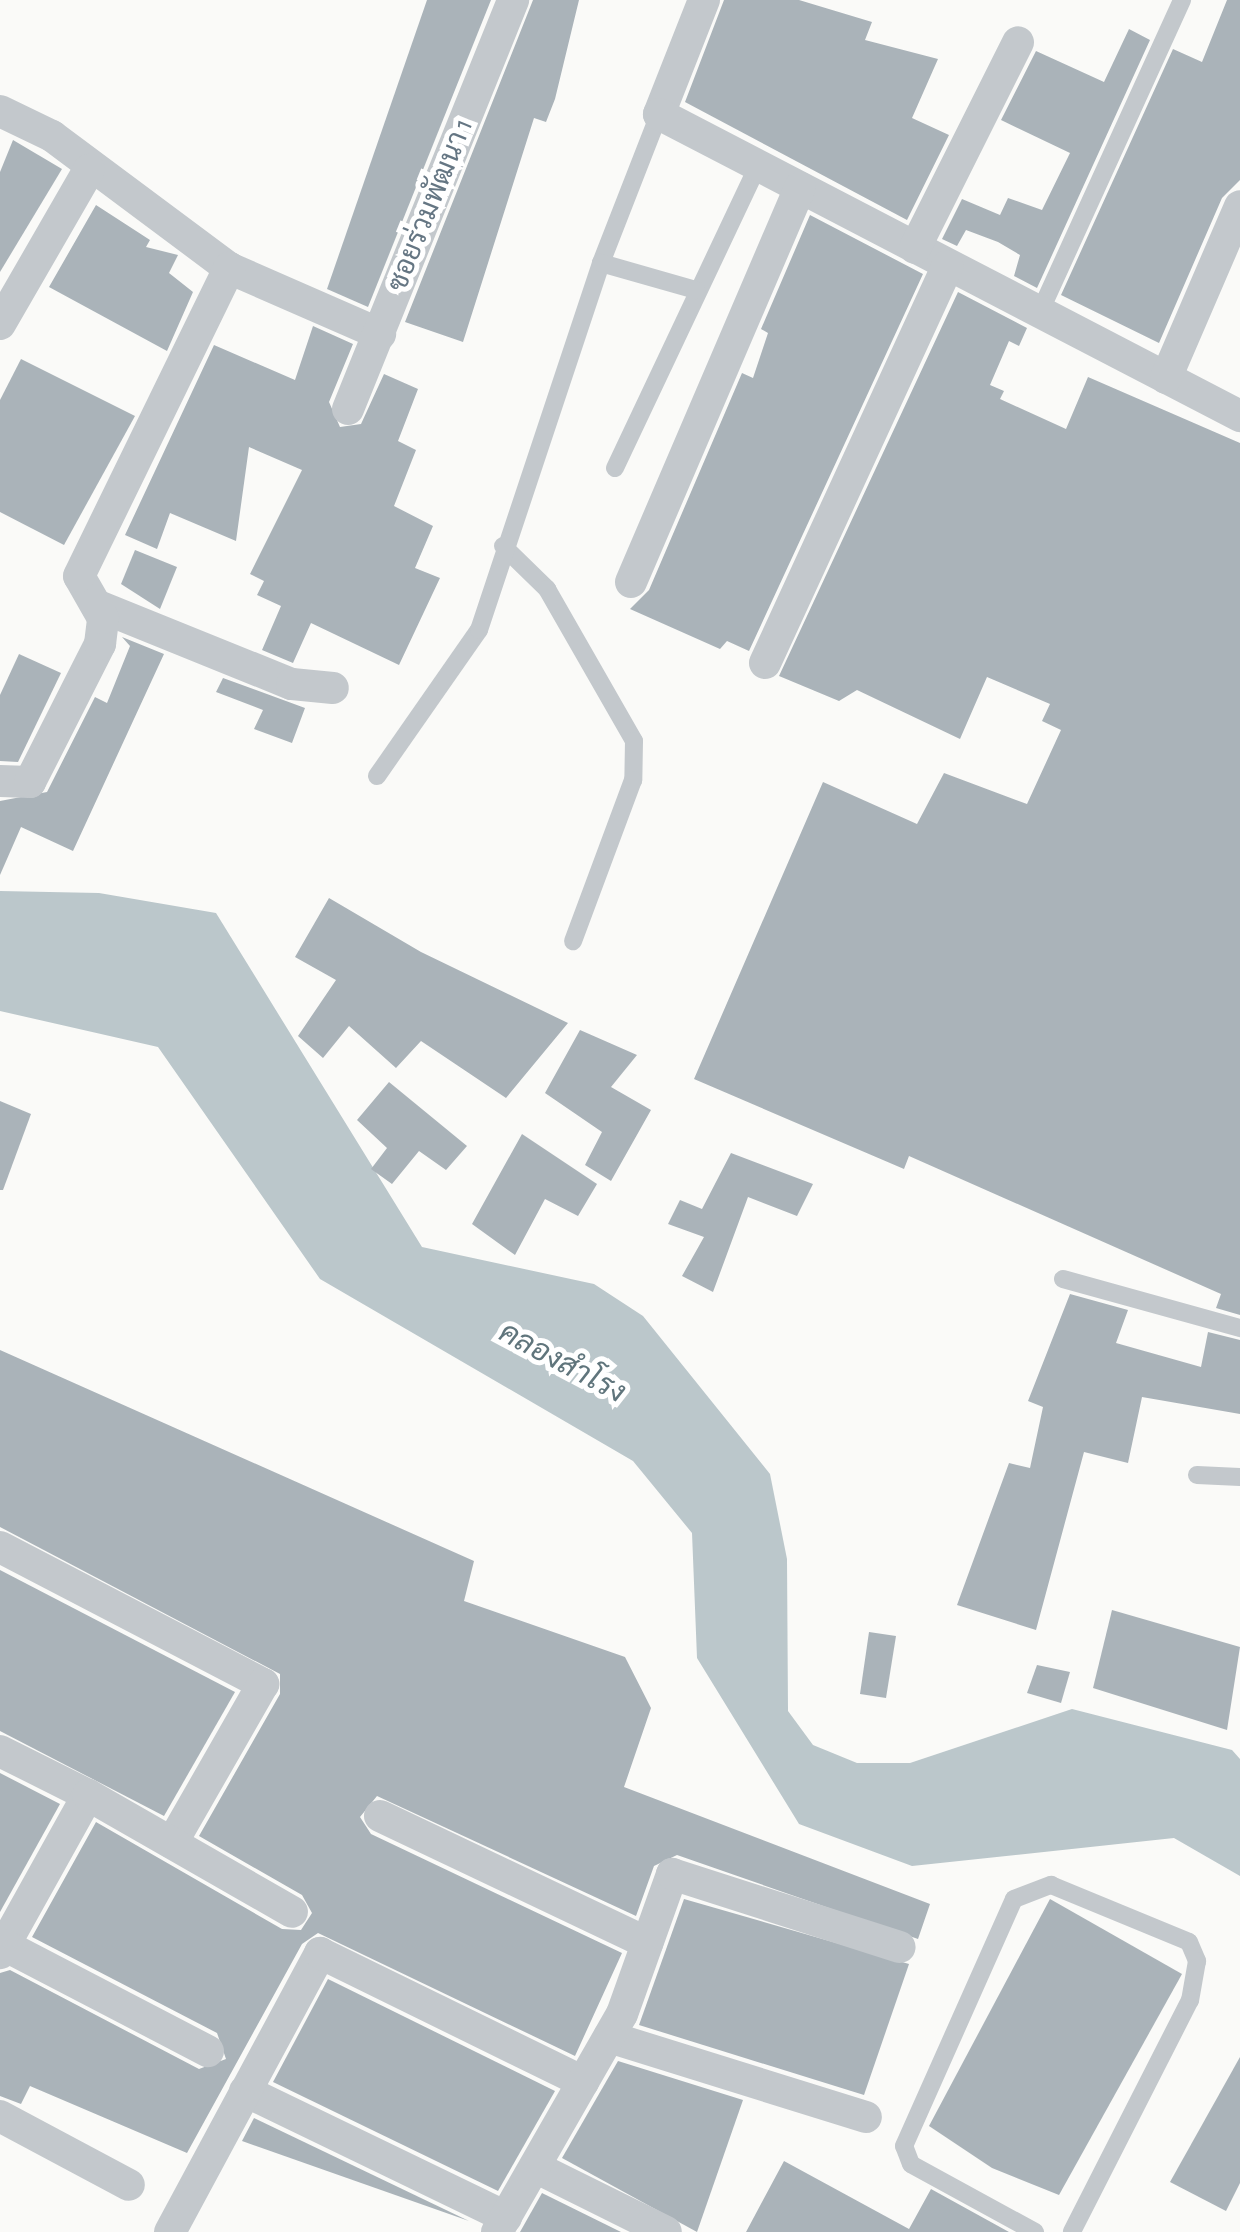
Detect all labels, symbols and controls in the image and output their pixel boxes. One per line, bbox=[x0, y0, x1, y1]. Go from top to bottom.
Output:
street label: ซอยร่วมพัฒนา 1 bbox=[381, 113, 481, 297]
water label: คลองสำโรง bbox=[493, 1315, 631, 1411]

